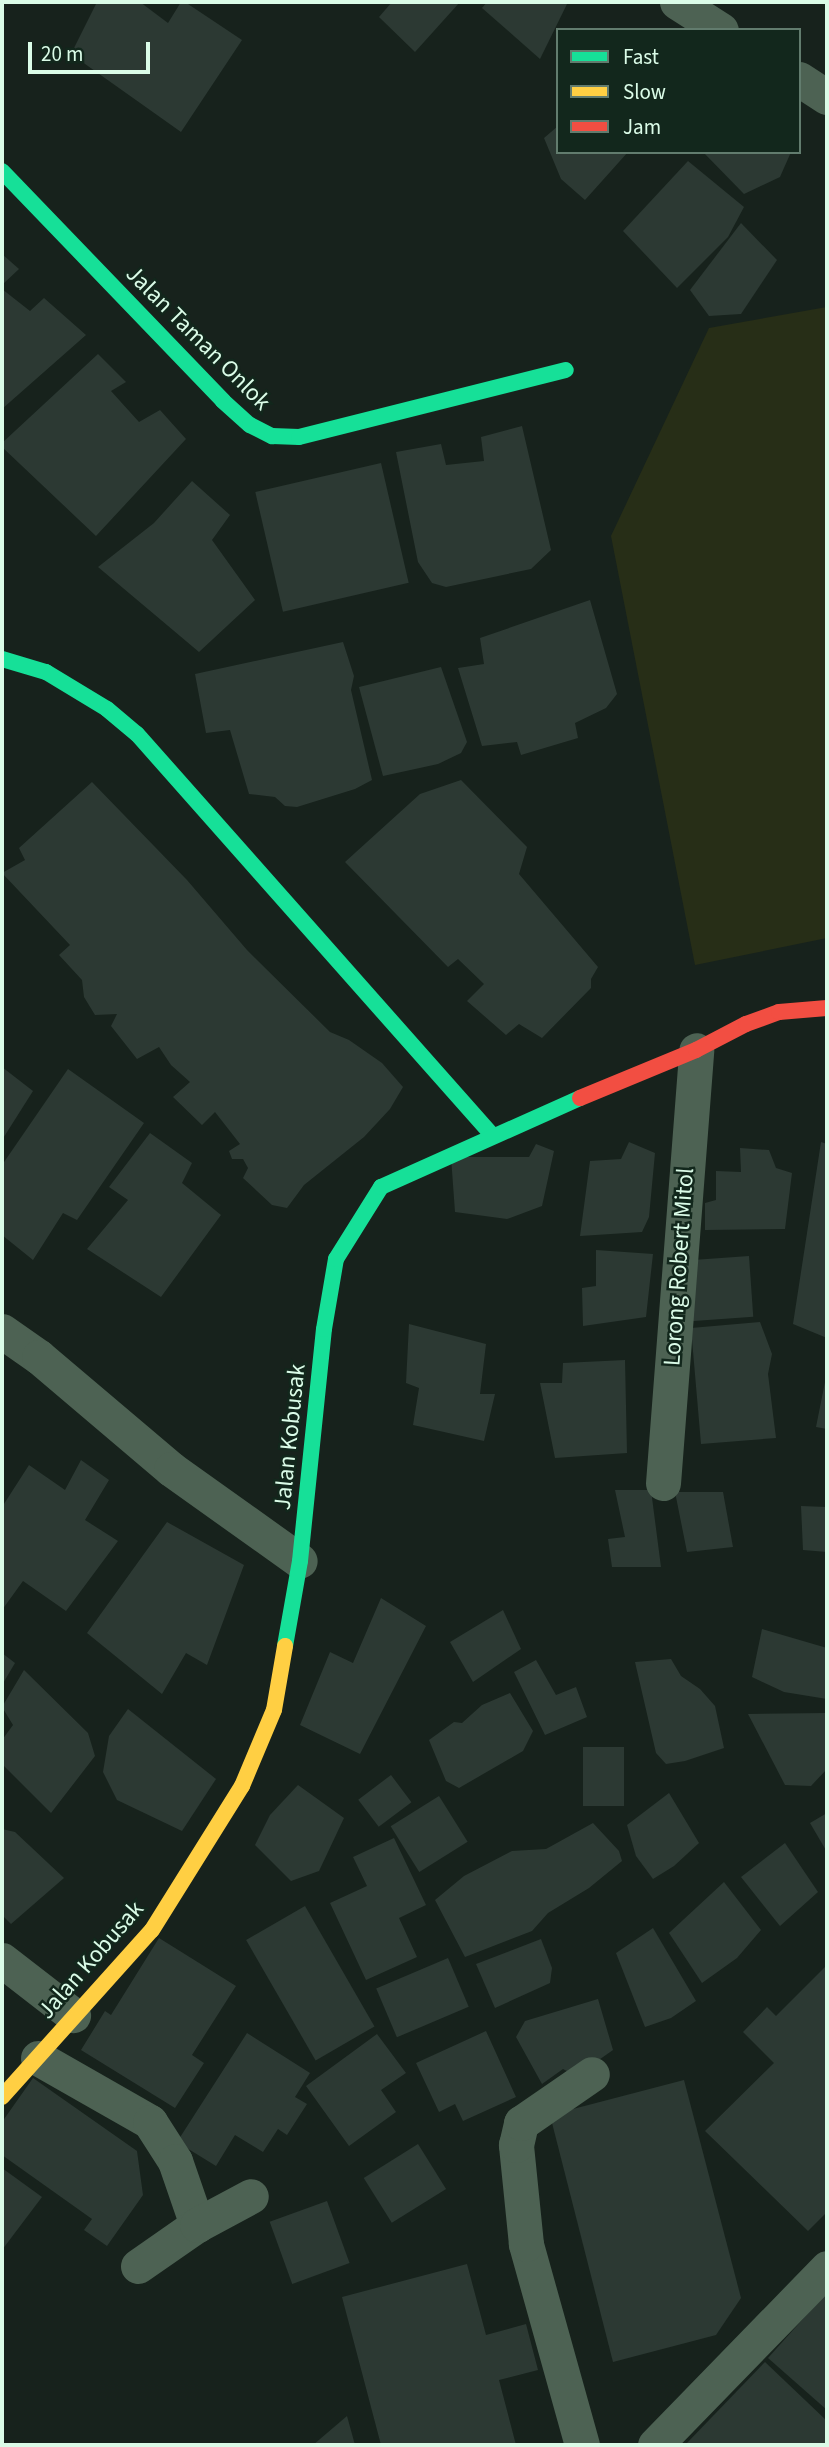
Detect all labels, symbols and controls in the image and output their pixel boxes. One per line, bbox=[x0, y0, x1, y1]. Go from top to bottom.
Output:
scale bar bbox=[32, 28, 154, 72]
legend bbox=[556, 28, 801, 154]
text: 20 m bbox=[41, 39, 83, 69]
text: Fast bbox=[623, 42, 659, 72]
text: Slow bbox=[623, 77, 666, 107]
text: Jam bbox=[623, 112, 661, 142]
street label: Jalan Taman Onlok bbox=[120, 260, 276, 416]
street label: Lorong Robert Mitol bbox=[658, 1167, 700, 1367]
street label: Jalan Kobusak bbox=[268, 1362, 312, 1512]
street label: Jalan Kobusak bbox=[32, 1895, 150, 2025]

